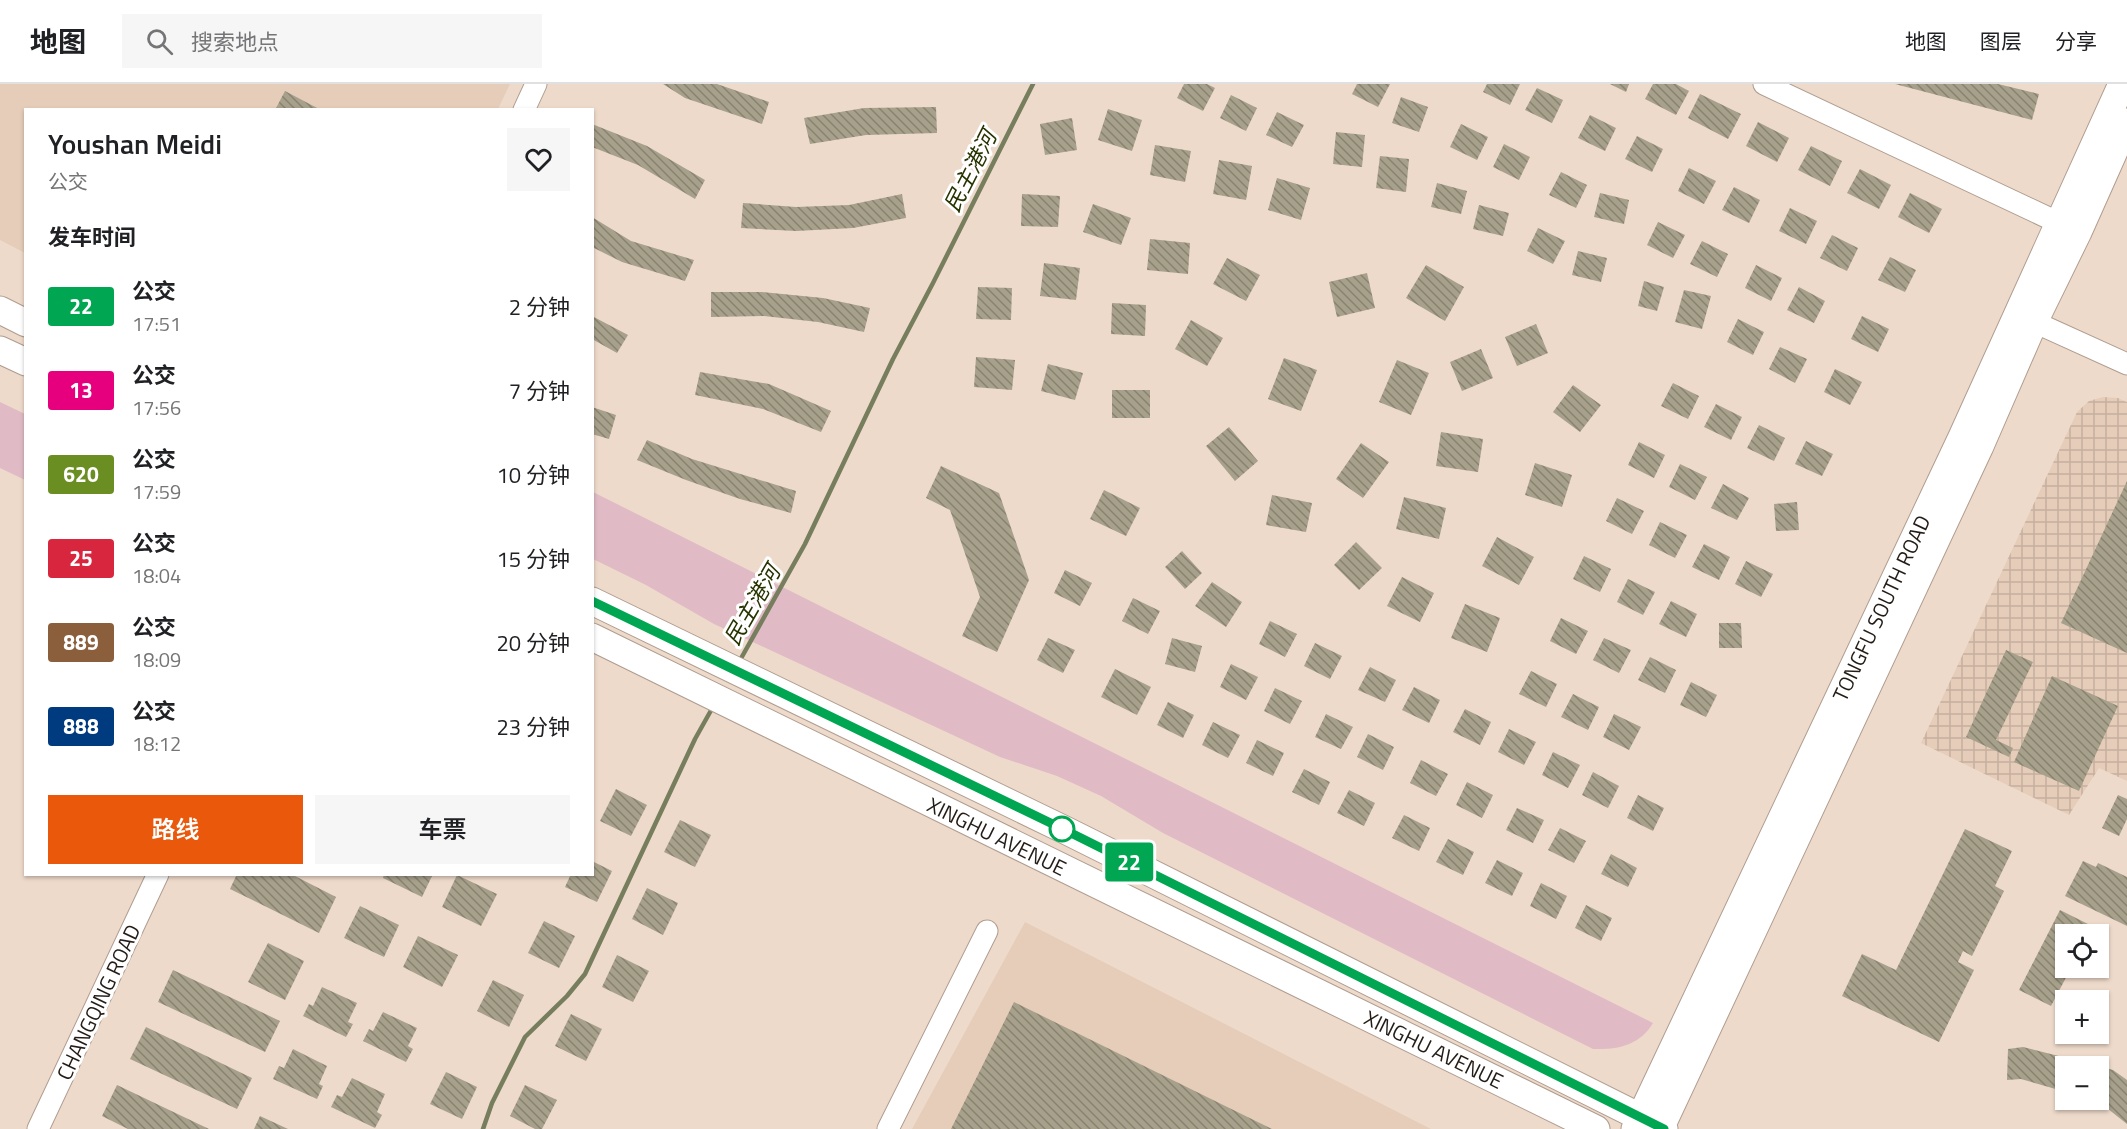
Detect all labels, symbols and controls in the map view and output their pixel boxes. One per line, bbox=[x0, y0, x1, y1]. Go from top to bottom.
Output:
search box bbox=[122, 14, 542, 68]
text: 地图 bbox=[30, 20, 86, 63]
icon: search bbox=[143, 25, 176, 58]
text: 搜索地点 bbox=[191, 25, 279, 59]
text: 地图 bbox=[1905, 25, 1947, 57]
text: 图层 bbox=[1980, 25, 2022, 57]
text: 分享 bbox=[2055, 25, 2097, 57]
water label: 民主港河 bbox=[935, 121, 1007, 218]
text: Youshan Meidi bbox=[48, 122, 222, 165]
button: heart bbox=[507, 128, 570, 191]
text: 公交 bbox=[48, 166, 88, 197]
text: 发车时间 bbox=[48, 220, 136, 254]
text: 公交 bbox=[132, 274, 176, 308]
text: 22 bbox=[69, 290, 93, 322]
text: 2 分钟 bbox=[509, 290, 570, 324]
text: 17:51 bbox=[132, 308, 181, 339]
text: 公交 bbox=[132, 358, 176, 392]
text: 13 bbox=[69, 374, 93, 406]
text: 7 分钟 bbox=[509, 374, 570, 408]
text: 17:56 bbox=[132, 392, 181, 423]
text: 公交 bbox=[132, 442, 176, 476]
text: 620 bbox=[63, 458, 99, 490]
text: 10 分钟 bbox=[497, 458, 570, 492]
text: 17:59 bbox=[132, 476, 181, 507]
street label: TONGFU SOUTH ROAD bbox=[1824, 510, 1938, 706]
text: 公交 bbox=[132, 526, 176, 560]
text: 25 bbox=[69, 542, 93, 574]
text: 15 分钟 bbox=[497, 542, 570, 576]
water label: 民主港河 bbox=[715, 555, 791, 652]
text: 18:04 bbox=[132, 560, 181, 591]
text: 公交 bbox=[132, 610, 176, 644]
text: 889 bbox=[63, 626, 99, 658]
text: 20 分钟 bbox=[497, 626, 570, 660]
text: 18:09 bbox=[132, 644, 181, 675]
text: 公交 bbox=[132, 694, 176, 728]
text: 888 bbox=[63, 710, 99, 742]
text: 23 分钟 bbox=[497, 710, 570, 744]
text: 18:12 bbox=[132, 728, 181, 759]
street label: XINGHU AVENUE bbox=[922, 788, 1072, 884]
button: 路线 bbox=[48, 795, 303, 864]
button: 车票 bbox=[315, 795, 570, 864]
unlabelled marker bbox=[1049, 816, 1075, 842]
line badge: 22 bbox=[1102, 842, 1156, 882]
text: 22 bbox=[1117, 846, 1141, 878]
street label: CHANGQING ROAD bbox=[48, 919, 148, 1085]
map controls bbox=[2055, 924, 2109, 1110]
button: locate bbox=[2055, 924, 2109, 978]
button: + bbox=[2055, 990, 2109, 1044]
street label: XINGHU AVENUE bbox=[1359, 1001, 1509, 1097]
button: − bbox=[2055, 1056, 2109, 1110]

